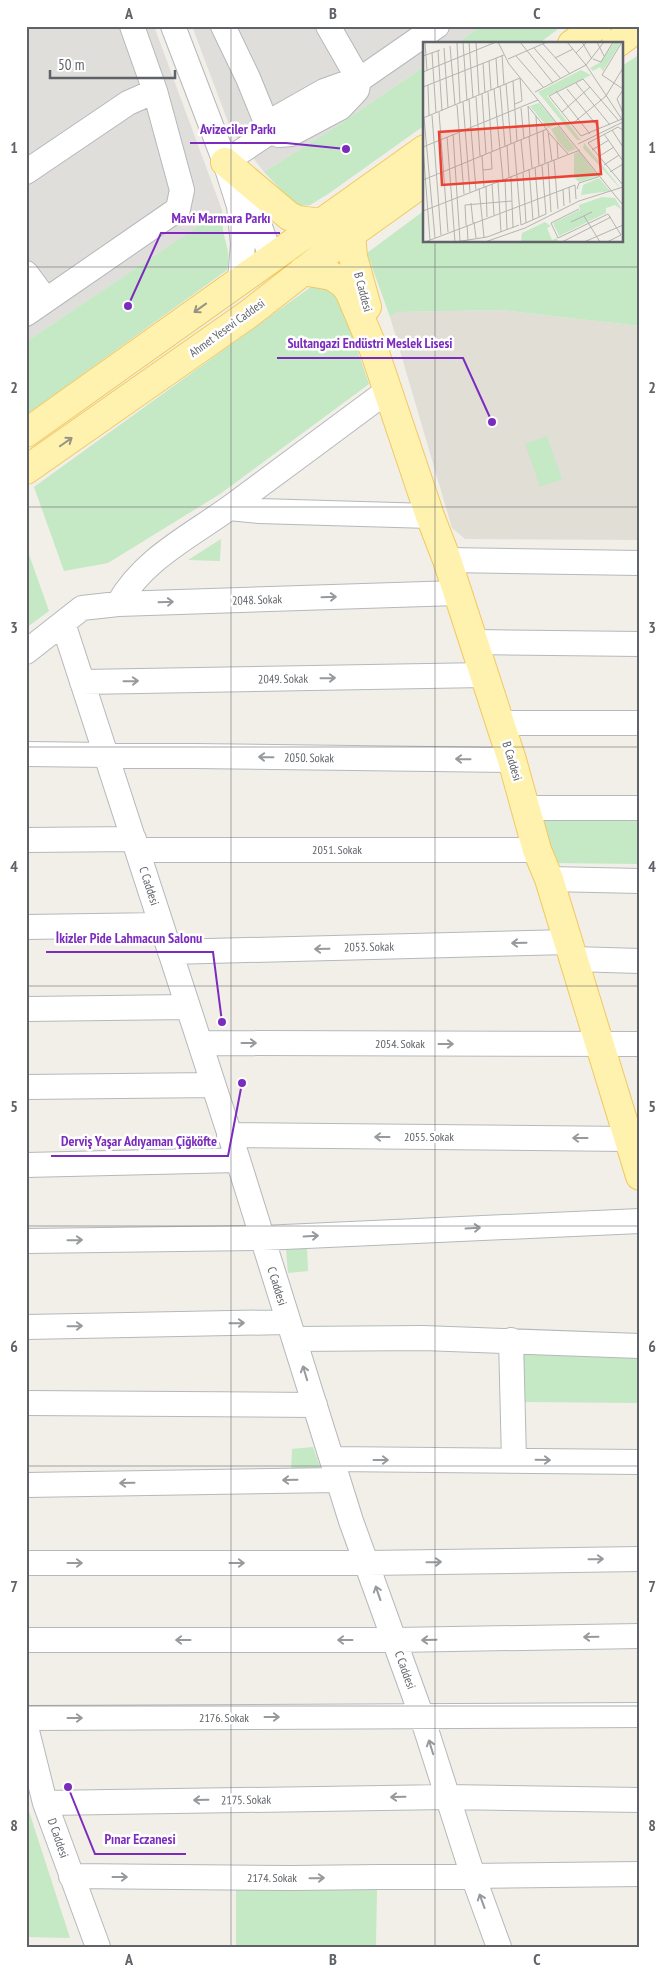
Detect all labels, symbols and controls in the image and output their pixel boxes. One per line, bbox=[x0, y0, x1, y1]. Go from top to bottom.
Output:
text: A bbox=[124, 3, 134, 23]
text: B bbox=[329, 3, 337, 23]
text: C bbox=[533, 3, 541, 23]
inset map bbox=[423, 42, 624, 242]
scale bar bbox=[50, 48, 175, 80]
text: 50 m bbox=[58, 55, 84, 74]
callout: Avizeciler Parkı bbox=[190, 114, 286, 143]
text: Avizeciler Parkı bbox=[199, 120, 276, 138]
text: 1 bbox=[10, 137, 18, 157]
text: 1 bbox=[648, 137, 656, 157]
callout: Mavi Marmara Parkı bbox=[161, 204, 280, 233]
text: Mavi Marmara Parkı bbox=[172, 209, 270, 227]
street label: B Caddesi bbox=[351, 270, 376, 313]
street label: Ahmet Yesevi Caddesi bbox=[186, 295, 267, 360]
one-way arrow bbox=[193, 303, 207, 313]
callout: Sultangazi Endüstri Meslek Lisesi bbox=[277, 329, 463, 358]
text: Sultangazi Endüstri Meslek Lisesi bbox=[287, 334, 453, 352]
text: 2 bbox=[10, 377, 18, 397]
text: 2 bbox=[648, 377, 656, 397]
one-way arrow bbox=[59, 437, 73, 447]
street label: 2048. Sokak bbox=[232, 591, 283, 608]
one-way arrow bbox=[321, 593, 337, 602]
one-way arrow bbox=[158, 598, 174, 607]
text: 3 bbox=[10, 617, 18, 637]
text: 3 bbox=[648, 617, 656, 637]
street label: 2049. Sokak bbox=[258, 671, 308, 686]
one-way arrow bbox=[320, 673, 336, 683]
one-way arrow bbox=[122, 677, 138, 686]
street label: B Caddesi bbox=[499, 739, 526, 782]
street label: 2050. Sokak bbox=[284, 750, 334, 765]
one-way arrow bbox=[258, 752, 274, 762]
one-way arrow bbox=[455, 755, 471, 764]
street label: 2051. Sokak bbox=[312, 842, 362, 857]
text: 4 bbox=[10, 856, 18, 876]
text: 4 bbox=[648, 856, 656, 876]
street label: C Caddesi bbox=[136, 865, 163, 907]
callout: İkizler Pide Lahmacun Salonu bbox=[46, 923, 213, 952]
text: İkizler Pide Lahmacun Salonu bbox=[56, 929, 202, 947]
street label: 2053. Sokak bbox=[344, 939, 394, 954]
one-way arrow bbox=[511, 939, 527, 948]
one-way arrow bbox=[314, 944, 330, 953]
street label: 2054. Sokak bbox=[375, 1036, 425, 1051]
one-way arrow bbox=[240, 1038, 256, 1048]
one-way arrow bbox=[438, 1039, 454, 1049]
text: 5 bbox=[10, 1096, 18, 1116]
text: 5 bbox=[648, 1096, 656, 1116]
callout: Derviş Yaşar Adıyaman Çiğköfte bbox=[51, 1127, 228, 1156]
street label: 2055. Sokak bbox=[404, 1129, 454, 1144]
text: Derviş Yaşar Adıyaman Çiğköfte bbox=[61, 1132, 217, 1150]
one-way arrow bbox=[374, 1132, 390, 1142]
one-way arrow bbox=[572, 1133, 588, 1143]
one-way arrow bbox=[465, 1224, 481, 1233]
one-way arrow bbox=[302, 1231, 318, 1240]
one-way arrow bbox=[66, 1235, 83, 1245]
street label: C Caddesi bbox=[264, 1265, 290, 1307]
one-way arrow bbox=[229, 1318, 245, 1328]
one-way arrow bbox=[66, 1321, 83, 1331]
text: 6 bbox=[10, 1336, 18, 1356]
text: 6 bbox=[648, 1336, 656, 1356]
one-way arrow bbox=[299, 1365, 309, 1381]
one-way arrow bbox=[372, 1455, 389, 1465]
one-way arrow bbox=[535, 1455, 551, 1465]
one-way arrow bbox=[282, 1476, 298, 1485]
one-way arrow bbox=[119, 1478, 136, 1488]
one-way arrow bbox=[588, 1555, 604, 1564]
one-way arrow bbox=[425, 1557, 441, 1567]
one-way arrow bbox=[66, 1558, 83, 1568]
one-way arrow bbox=[229, 1558, 245, 1568]
text: 7 bbox=[10, 1576, 18, 1596]
text: 7 bbox=[648, 1576, 656, 1596]
one-way arrow bbox=[373, 1586, 382, 1602]
one-way arrow bbox=[583, 1632, 600, 1642]
one-way arrow bbox=[175, 1635, 192, 1645]
one-way arrow bbox=[338, 1635, 354, 1645]
one-way arrow bbox=[421, 1635, 437, 1645]
street label: C Caddesi bbox=[392, 1649, 419, 1691]
street label: 2176. Sokak bbox=[199, 1710, 249, 1725]
one-way arrow bbox=[264, 1712, 280, 1722]
one-way arrow bbox=[66, 1713, 83, 1723]
one-way arrow bbox=[426, 1739, 436, 1755]
street label: 2175. Sokak bbox=[221, 1792, 271, 1807]
one-way arrow bbox=[390, 1793, 406, 1802]
one-way arrow bbox=[193, 1795, 209, 1805]
text: 8 bbox=[10, 1815, 18, 1835]
text: 8 bbox=[648, 1815, 656, 1835]
street label: D Caddesi bbox=[45, 1816, 72, 1860]
callout: Pınar Eczanesi bbox=[95, 1825, 186, 1854]
text: Pınar Eczanesi bbox=[104, 1830, 176, 1848]
street label: 2174. Sokak bbox=[247, 1870, 297, 1885]
one-way arrow bbox=[111, 1872, 127, 1882]
one-way arrow bbox=[308, 1873, 325, 1883]
one-way arrow bbox=[477, 1894, 486, 1909]
text: A bbox=[124, 1949, 134, 1969]
text: B bbox=[329, 1949, 337, 1969]
text: C bbox=[533, 1949, 541, 1969]

